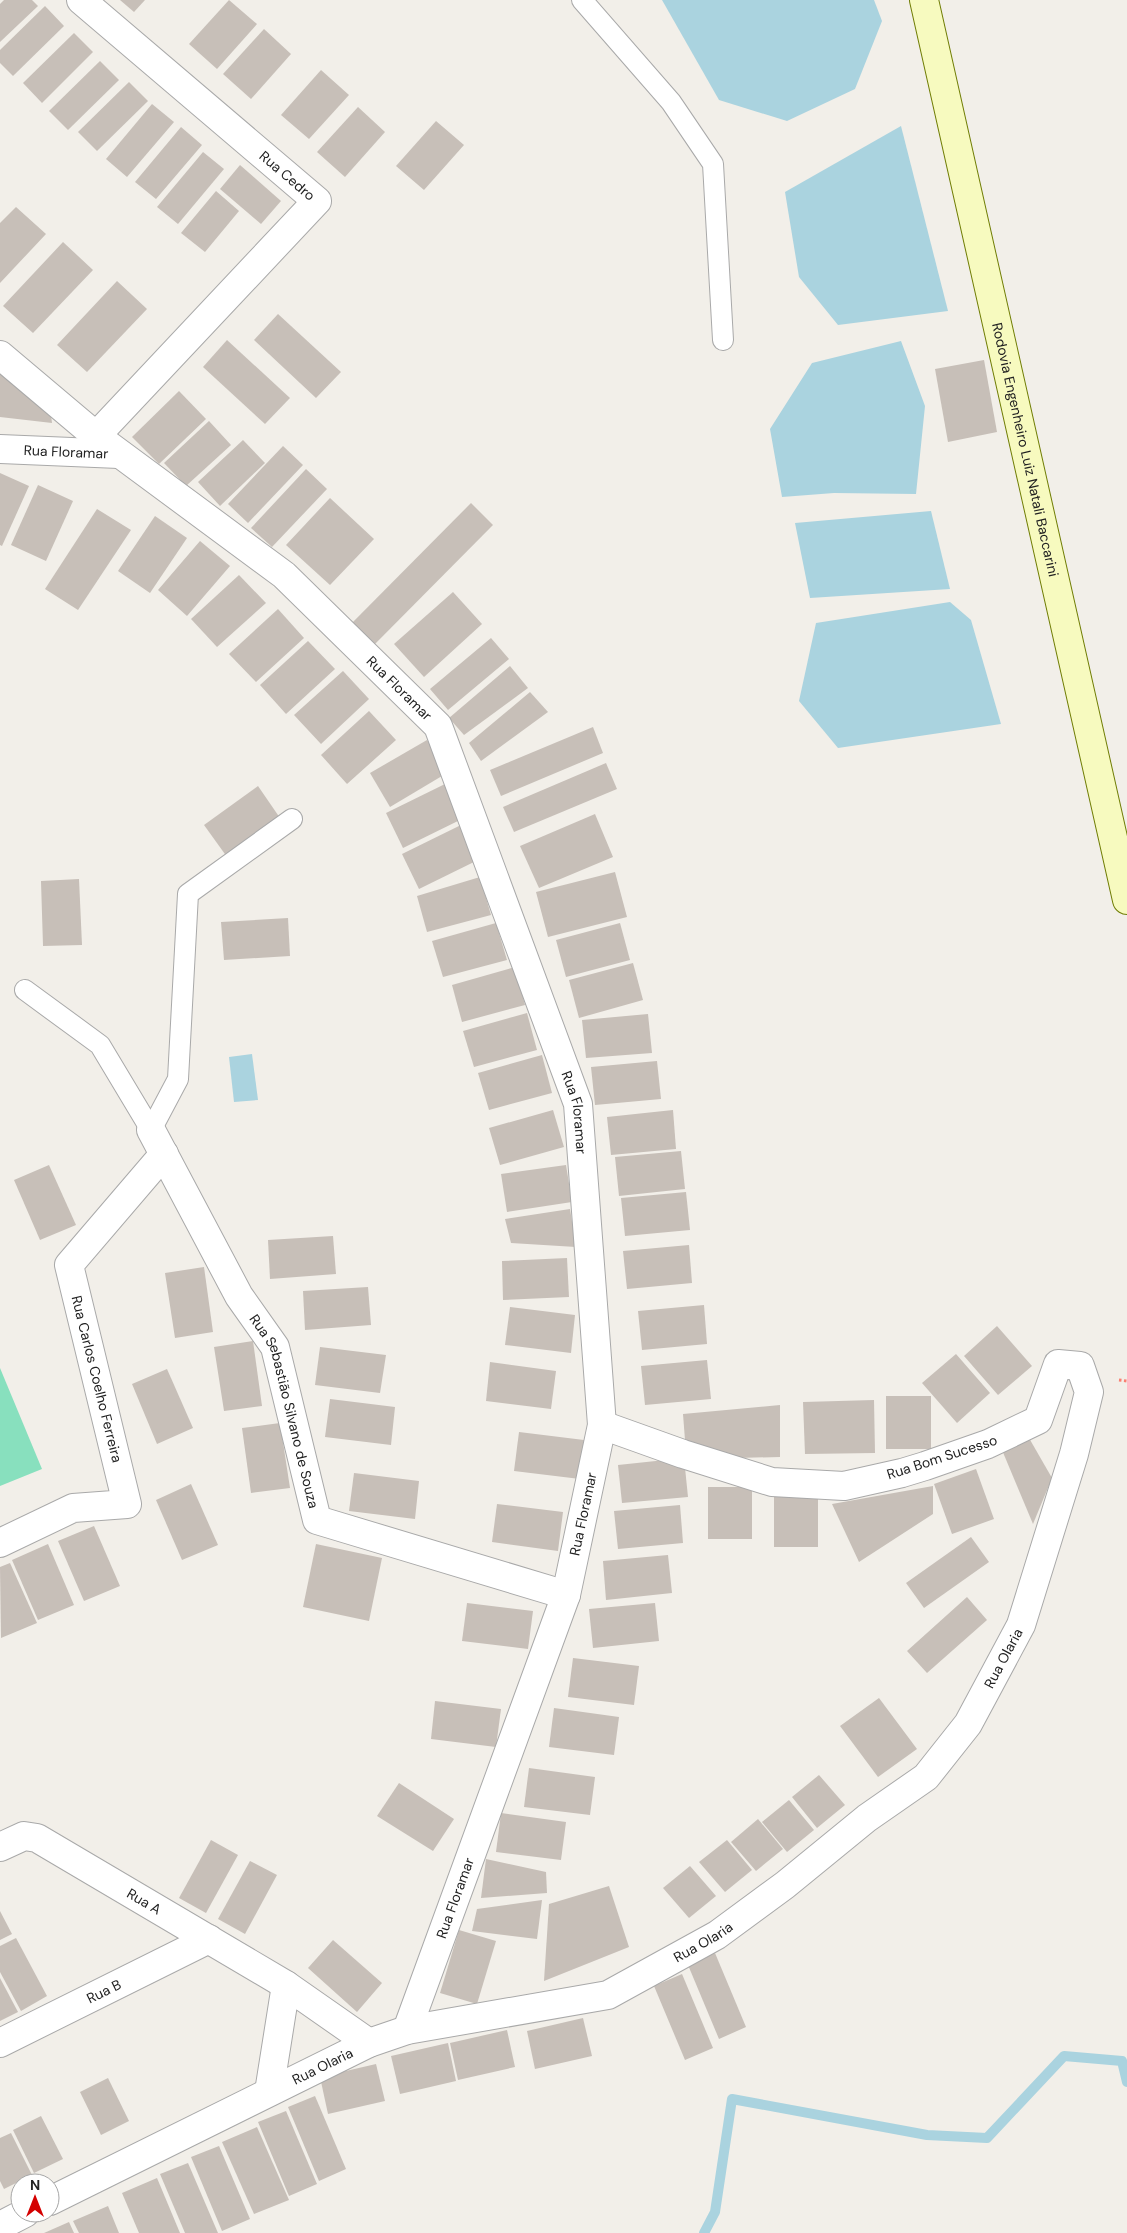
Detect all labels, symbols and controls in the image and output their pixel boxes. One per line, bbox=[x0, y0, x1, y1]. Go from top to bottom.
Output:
street label: Rua Cedro bbox=[256, 147, 319, 205]
street label: Rodovia Engenheiro Luiz Natali Baccarini bbox=[988, 321, 1063, 579]
street label: Rua Floramar bbox=[23, 441, 109, 463]
street label: Rua Floramar bbox=[363, 652, 436, 724]
street label: Rua Floramar bbox=[558, 1068, 591, 1155]
street label: Rua Carlos Coelho Ferreira bbox=[68, 1294, 126, 1464]
street label: Rua Sebastião Silvano de Souza bbox=[246, 1311, 323, 1510]
street label: Rua Bom Sucesso bbox=[884, 1431, 1000, 1483]
street label: Rua Floramar bbox=[565, 1471, 601, 1557]
street label: Rua Olaria bbox=[980, 1625, 1027, 1691]
street label: Rua Floramar bbox=[432, 1855, 478, 1941]
street label: Rua A bbox=[124, 1884, 165, 1918]
street label: Rua Olaria bbox=[670, 1918, 736, 1966]
street label: Rua B bbox=[84, 1975, 124, 2007]
street label: Rua Olaria bbox=[289, 2043, 356, 2089]
north arrow bbox=[10, 2173, 60, 2223]
text: N bbox=[30, 2176, 40, 2194]

